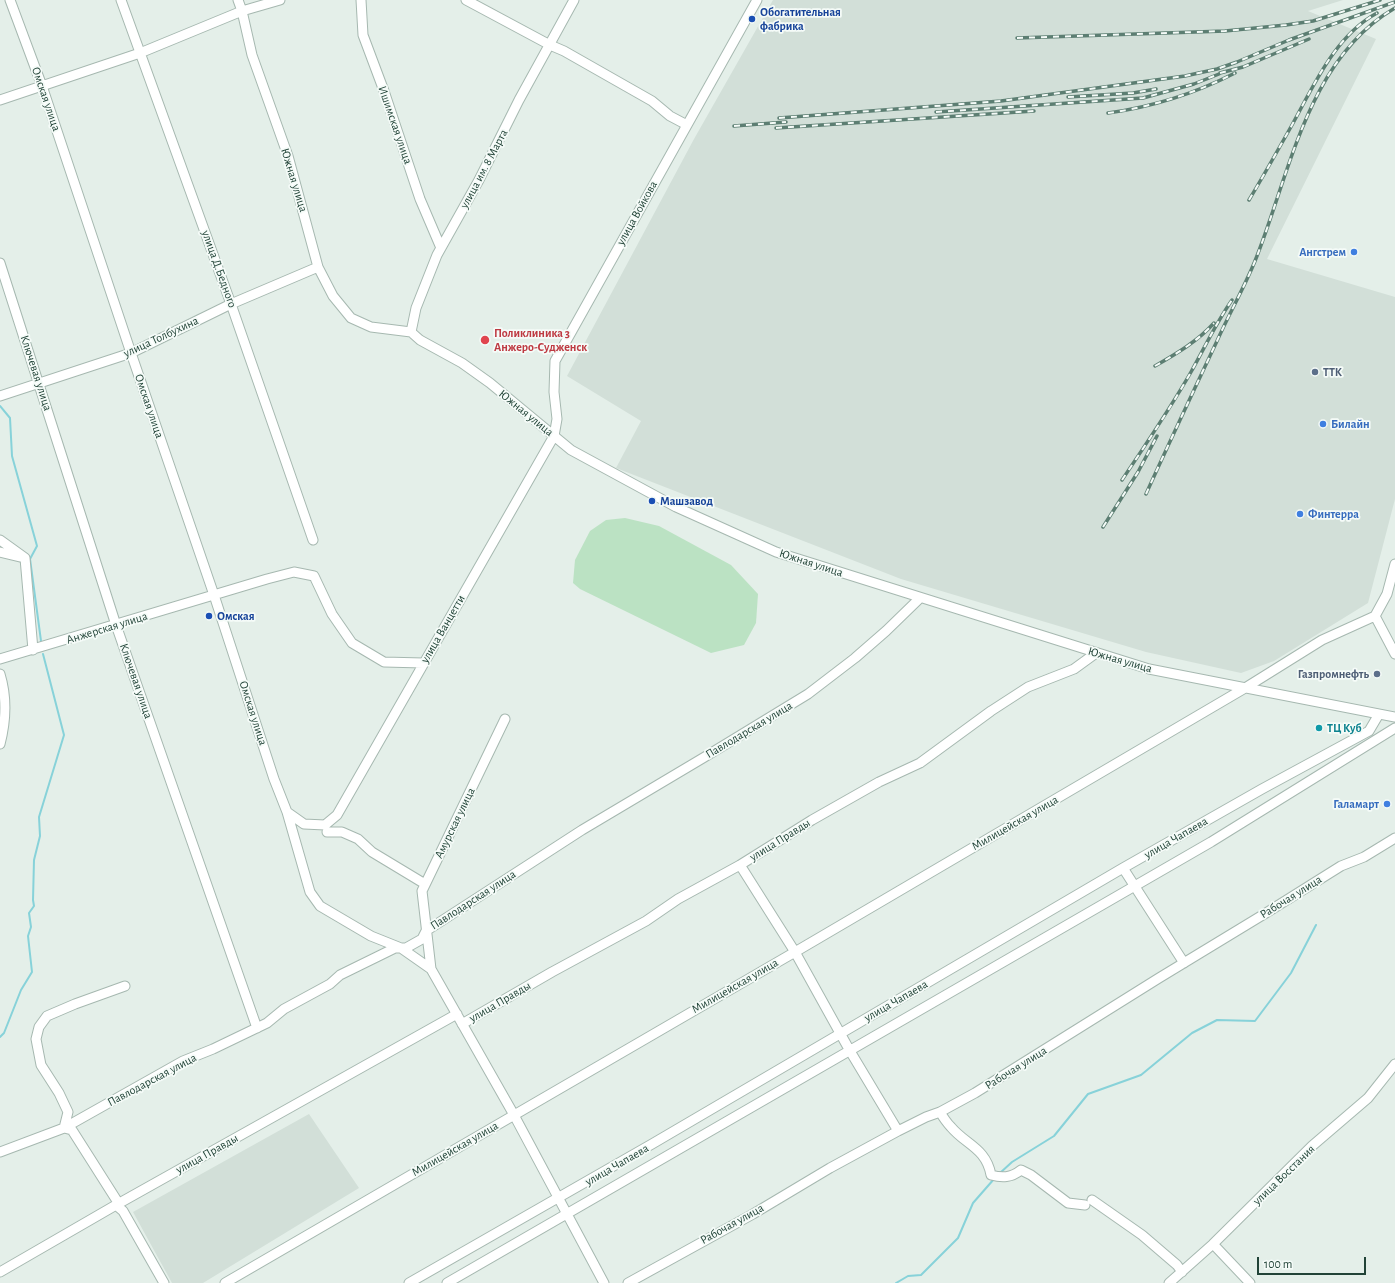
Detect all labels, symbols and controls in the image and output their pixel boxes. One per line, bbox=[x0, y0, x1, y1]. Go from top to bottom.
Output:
place label: Обогатительная фабрика bbox=[760, 5, 841, 33]
marker: Обогатительная фабрика bbox=[747, 14, 757, 24]
street label: Омская улица bbox=[28, 65, 64, 133]
street label: Ишимская улица bbox=[375, 84, 415, 166]
street label: улица им. 8 Марта bbox=[457, 127, 511, 211]
street label: Южная улица bbox=[277, 146, 311, 214]
street label: улица Войкова bbox=[613, 178, 661, 248]
street label: улица Д.Бедного bbox=[198, 228, 240, 310]
place label: Ангстрем bbox=[1299, 245, 1346, 259]
marker: Ангстрем bbox=[1349, 247, 1359, 257]
street label: улица Толбухина bbox=[121, 313, 201, 361]
place label: Поликлиника 3 Анжеро-Судженск bbox=[494, 326, 587, 354]
street label: Ключевая улица bbox=[17, 333, 55, 413]
marker: Поликлиника 3 Анжеро-Судженск bbox=[479, 334, 491, 346]
place label: ТТК bbox=[1323, 365, 1342, 379]
marker: ТТК bbox=[1310, 367, 1320, 377]
street label: Омская улица bbox=[131, 372, 167, 440]
street label: Южная улица bbox=[496, 387, 556, 439]
place label: Билайн bbox=[1331, 417, 1370, 431]
marker: Билайн bbox=[1318, 419, 1328, 429]
place label: Машзавод bbox=[660, 494, 713, 508]
marker: Машзавод bbox=[647, 496, 657, 506]
place label: Финтерра bbox=[1308, 507, 1359, 521]
marker: Финтерра bbox=[1295, 509, 1305, 519]
street label: Южная улица bbox=[777, 546, 845, 580]
street label: улица Ванцетти bbox=[418, 592, 468, 666]
street label: Анжерская улица bbox=[65, 609, 149, 647]
place label: Омская bbox=[217, 609, 255, 623]
marker: Омская bbox=[204, 611, 214, 621]
street label: Ключевая улица bbox=[116, 641, 156, 721]
street label: Южная улица bbox=[1086, 644, 1154, 676]
place label: Газпромнефть bbox=[1298, 667, 1369, 681]
marker: Газпромнефть bbox=[1372, 669, 1382, 679]
street label: Омская улица bbox=[236, 679, 270, 747]
street label: Павлодарская улица bbox=[703, 698, 795, 762]
place label: ТЦ Куб bbox=[1327, 721, 1362, 735]
marker: ТЦ Куб bbox=[1314, 723, 1324, 733]
street label: Амурская улица bbox=[432, 785, 478, 861]
street label: Милицейская улица bbox=[969, 792, 1061, 854]
place label: Галамарт bbox=[1333, 797, 1379, 811]
marker: Галамарт bbox=[1382, 799, 1392, 809]
street label: улица Чапаева bbox=[1142, 814, 1210, 862]
street label: улица Правды bbox=[747, 816, 813, 864]
street label: Павлодарская улица bbox=[428, 867, 518, 933]
street label: Рабочая улица bbox=[1257, 872, 1325, 922]
street label: Милицейская улица bbox=[689, 955, 781, 1017]
street label: улица Чапаева bbox=[862, 977, 930, 1025]
street label: улица Правды bbox=[467, 979, 533, 1025]
street label: Рабочая улица bbox=[982, 1043, 1050, 1093]
street label: Павлодарская улица bbox=[105, 1050, 199, 1110]
street label: Милицейская улица bbox=[409, 1118, 501, 1180]
street label: улица Правды bbox=[173, 1131, 241, 1177]
street label: улица Чапаева bbox=[583, 1141, 651, 1189]
street label: улица Восстания bbox=[1250, 1142, 1318, 1208]
street label: Рабочая улица bbox=[698, 1201, 766, 1247]
scale bar bbox=[1259, 1249, 1368, 1275]
text: 100 m bbox=[1264, 1258, 1292, 1270]

